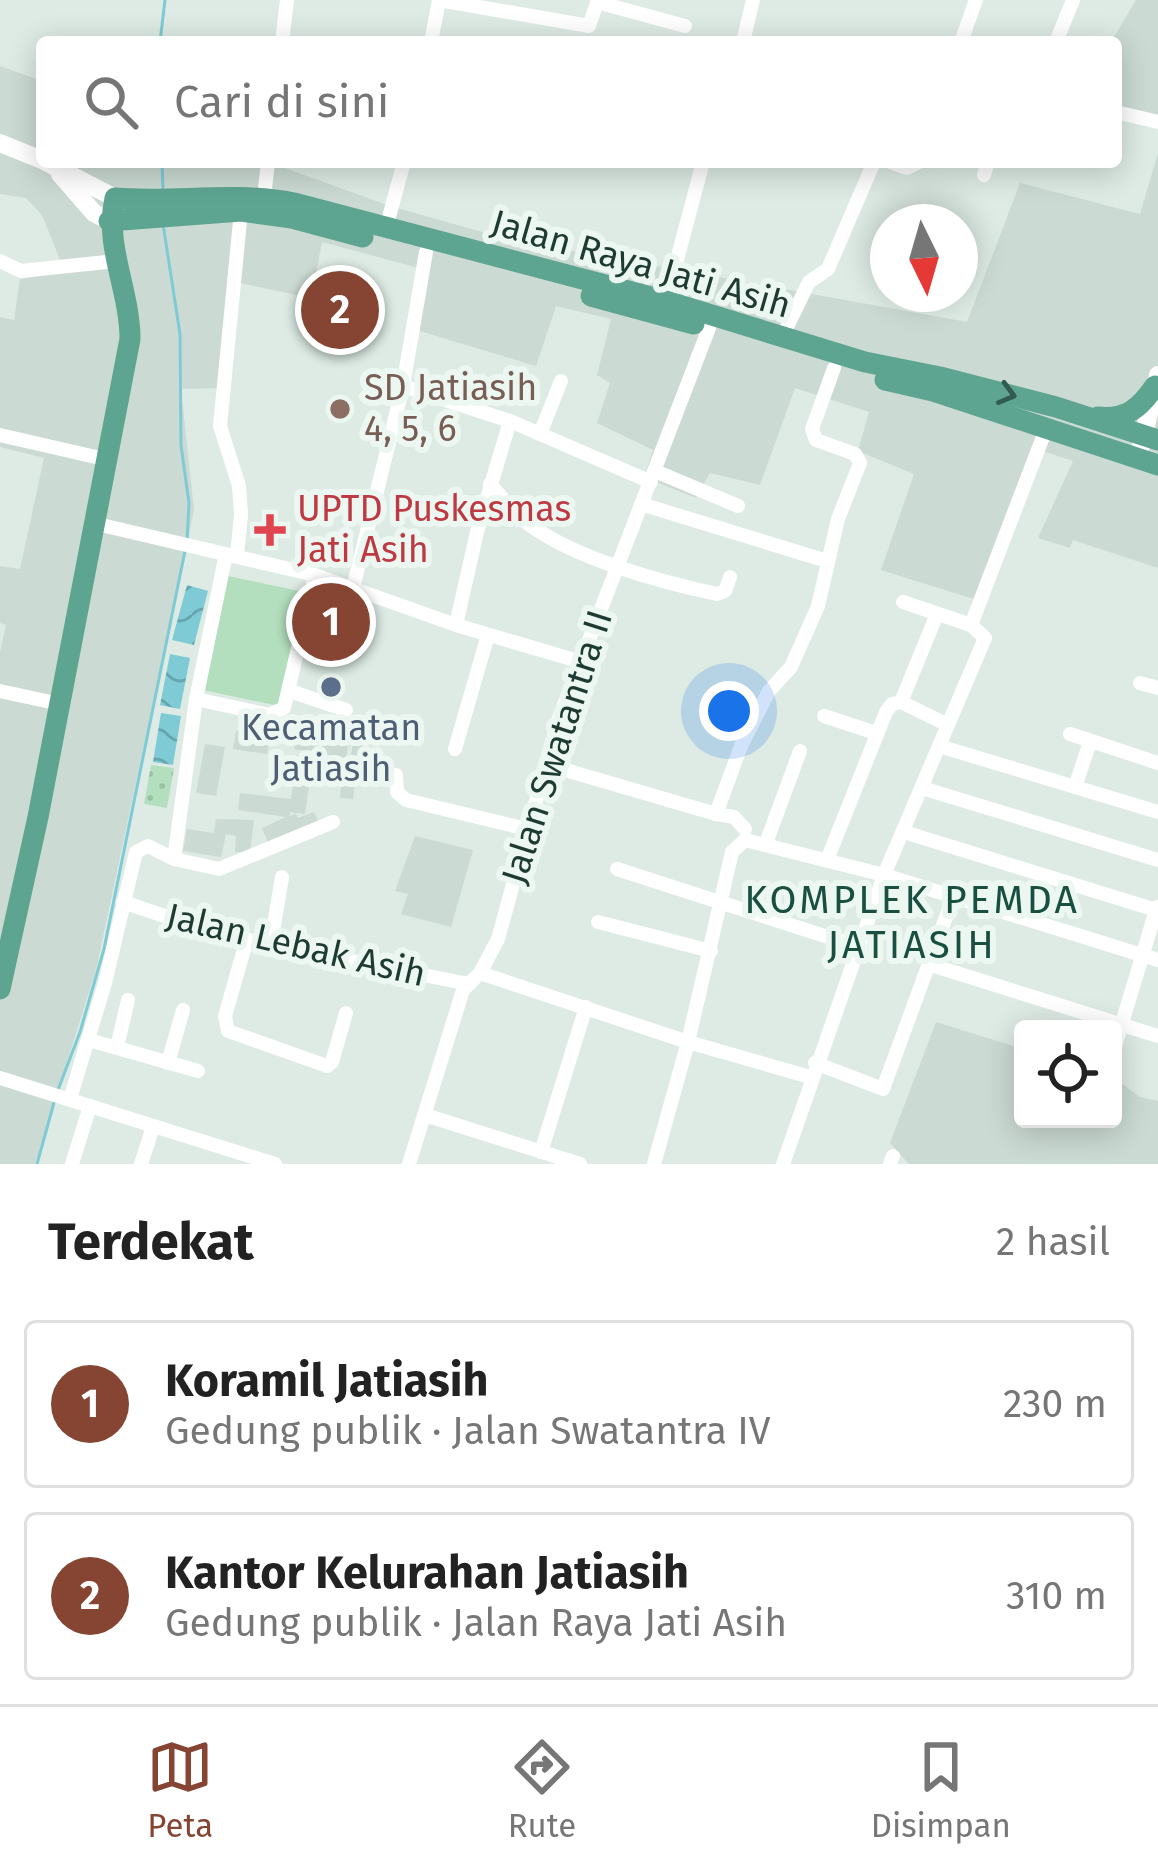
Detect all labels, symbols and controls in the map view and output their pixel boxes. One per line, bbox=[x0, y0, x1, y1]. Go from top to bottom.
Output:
search box bbox=[36, 36, 1122, 168]
icon: search bbox=[78, 69, 144, 135]
text: Cari di sini bbox=[174, 75, 390, 129]
street label: Jalan Raya Jati Asih bbox=[486, 200, 796, 328]
north arrow bbox=[870, 204, 978, 312]
pin: 2 bbox=[301, 265, 379, 355]
place label: SD Jatiasih 4, 5, 6 bbox=[364, 366, 537, 451]
one-way arrow bbox=[996, 380, 1017, 405]
marker: SD Jatiasih 4, 5, 6 bbox=[327, 396, 353, 422]
place label: UPTD Puskesmas Jati Asih bbox=[297, 487, 571, 572]
marker: UPTD Puskesmas Jati Asih bbox=[254, 514, 286, 546]
pin: 1 bbox=[292, 577, 370, 667]
street label: Jalan Swatantra II bbox=[492, 605, 622, 889]
marker: Kecamatan Jatiasih bbox=[318, 674, 344, 700]
your location bbox=[699, 681, 759, 741]
place label: Kecamatan Jatiasih bbox=[241, 706, 421, 791]
district label: KOMPLEK PEMDA JATIASIH bbox=[744, 877, 1080, 968]
street label: Jalan Lebak Asih bbox=[162, 894, 430, 996]
map controls bbox=[1014, 1020, 1122, 1128]
button: locate bbox=[1014, 1020, 1122, 1128]
text: Terdekat bbox=[48, 1211, 254, 1273]
text: 2 hasil bbox=[996, 1219, 1110, 1265]
text: Koramil Jatiasih bbox=[165, 1354, 488, 1408]
text: 1 bbox=[81, 1381, 99, 1427]
text: 230 m bbox=[1003, 1381, 1107, 1427]
text: Gedung publik · Jalan Swatantra IV bbox=[165, 1408, 771, 1454]
text: Kantor Kelurahan Jatiasih bbox=[165, 1546, 689, 1600]
text: 2 bbox=[80, 1573, 100, 1619]
text: 310 m bbox=[1006, 1573, 1107, 1619]
text: Gedung publik · Jalan Raya Jati Asih bbox=[165, 1600, 787, 1646]
tab: Peta bbox=[147, 1734, 213, 1846]
tab: Rute bbox=[508, 1734, 576, 1846]
tab: Disimpan bbox=[871, 1734, 1011, 1846]

